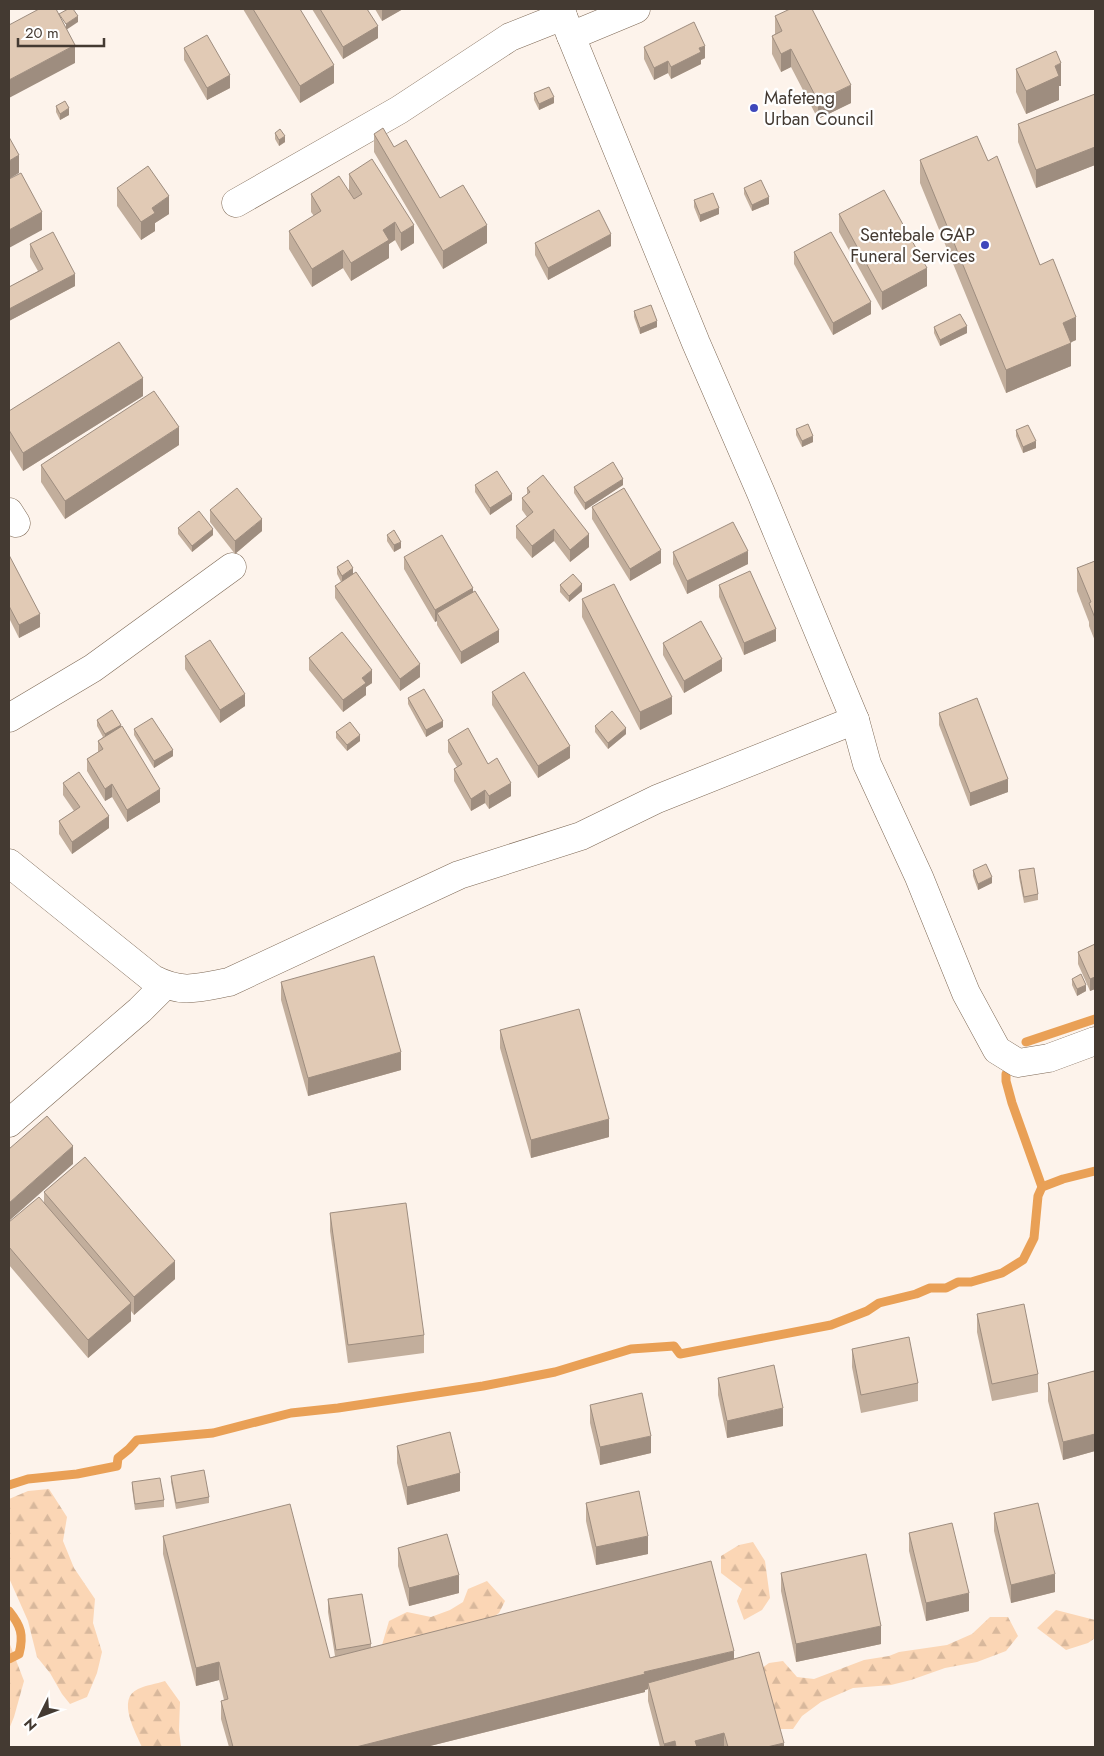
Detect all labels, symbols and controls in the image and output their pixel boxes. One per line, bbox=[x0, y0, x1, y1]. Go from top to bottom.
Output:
scale bar bbox=[18, 15, 104, 47]
text: 20 m bbox=[25, 22, 59, 44]
place label: Mafeteng Urban Council bbox=[764, 85, 874, 132]
marker: Mafeteng Urban Council bbox=[748, 102, 760, 114]
place label: Sentebale GAP Funeral Services bbox=[850, 222, 975, 269]
marker: Sentebale GAP Funeral Services bbox=[979, 239, 991, 251]
north arrow bbox=[15, 1691, 65, 1741]
text: N bbox=[19, 1714, 41, 1736]

